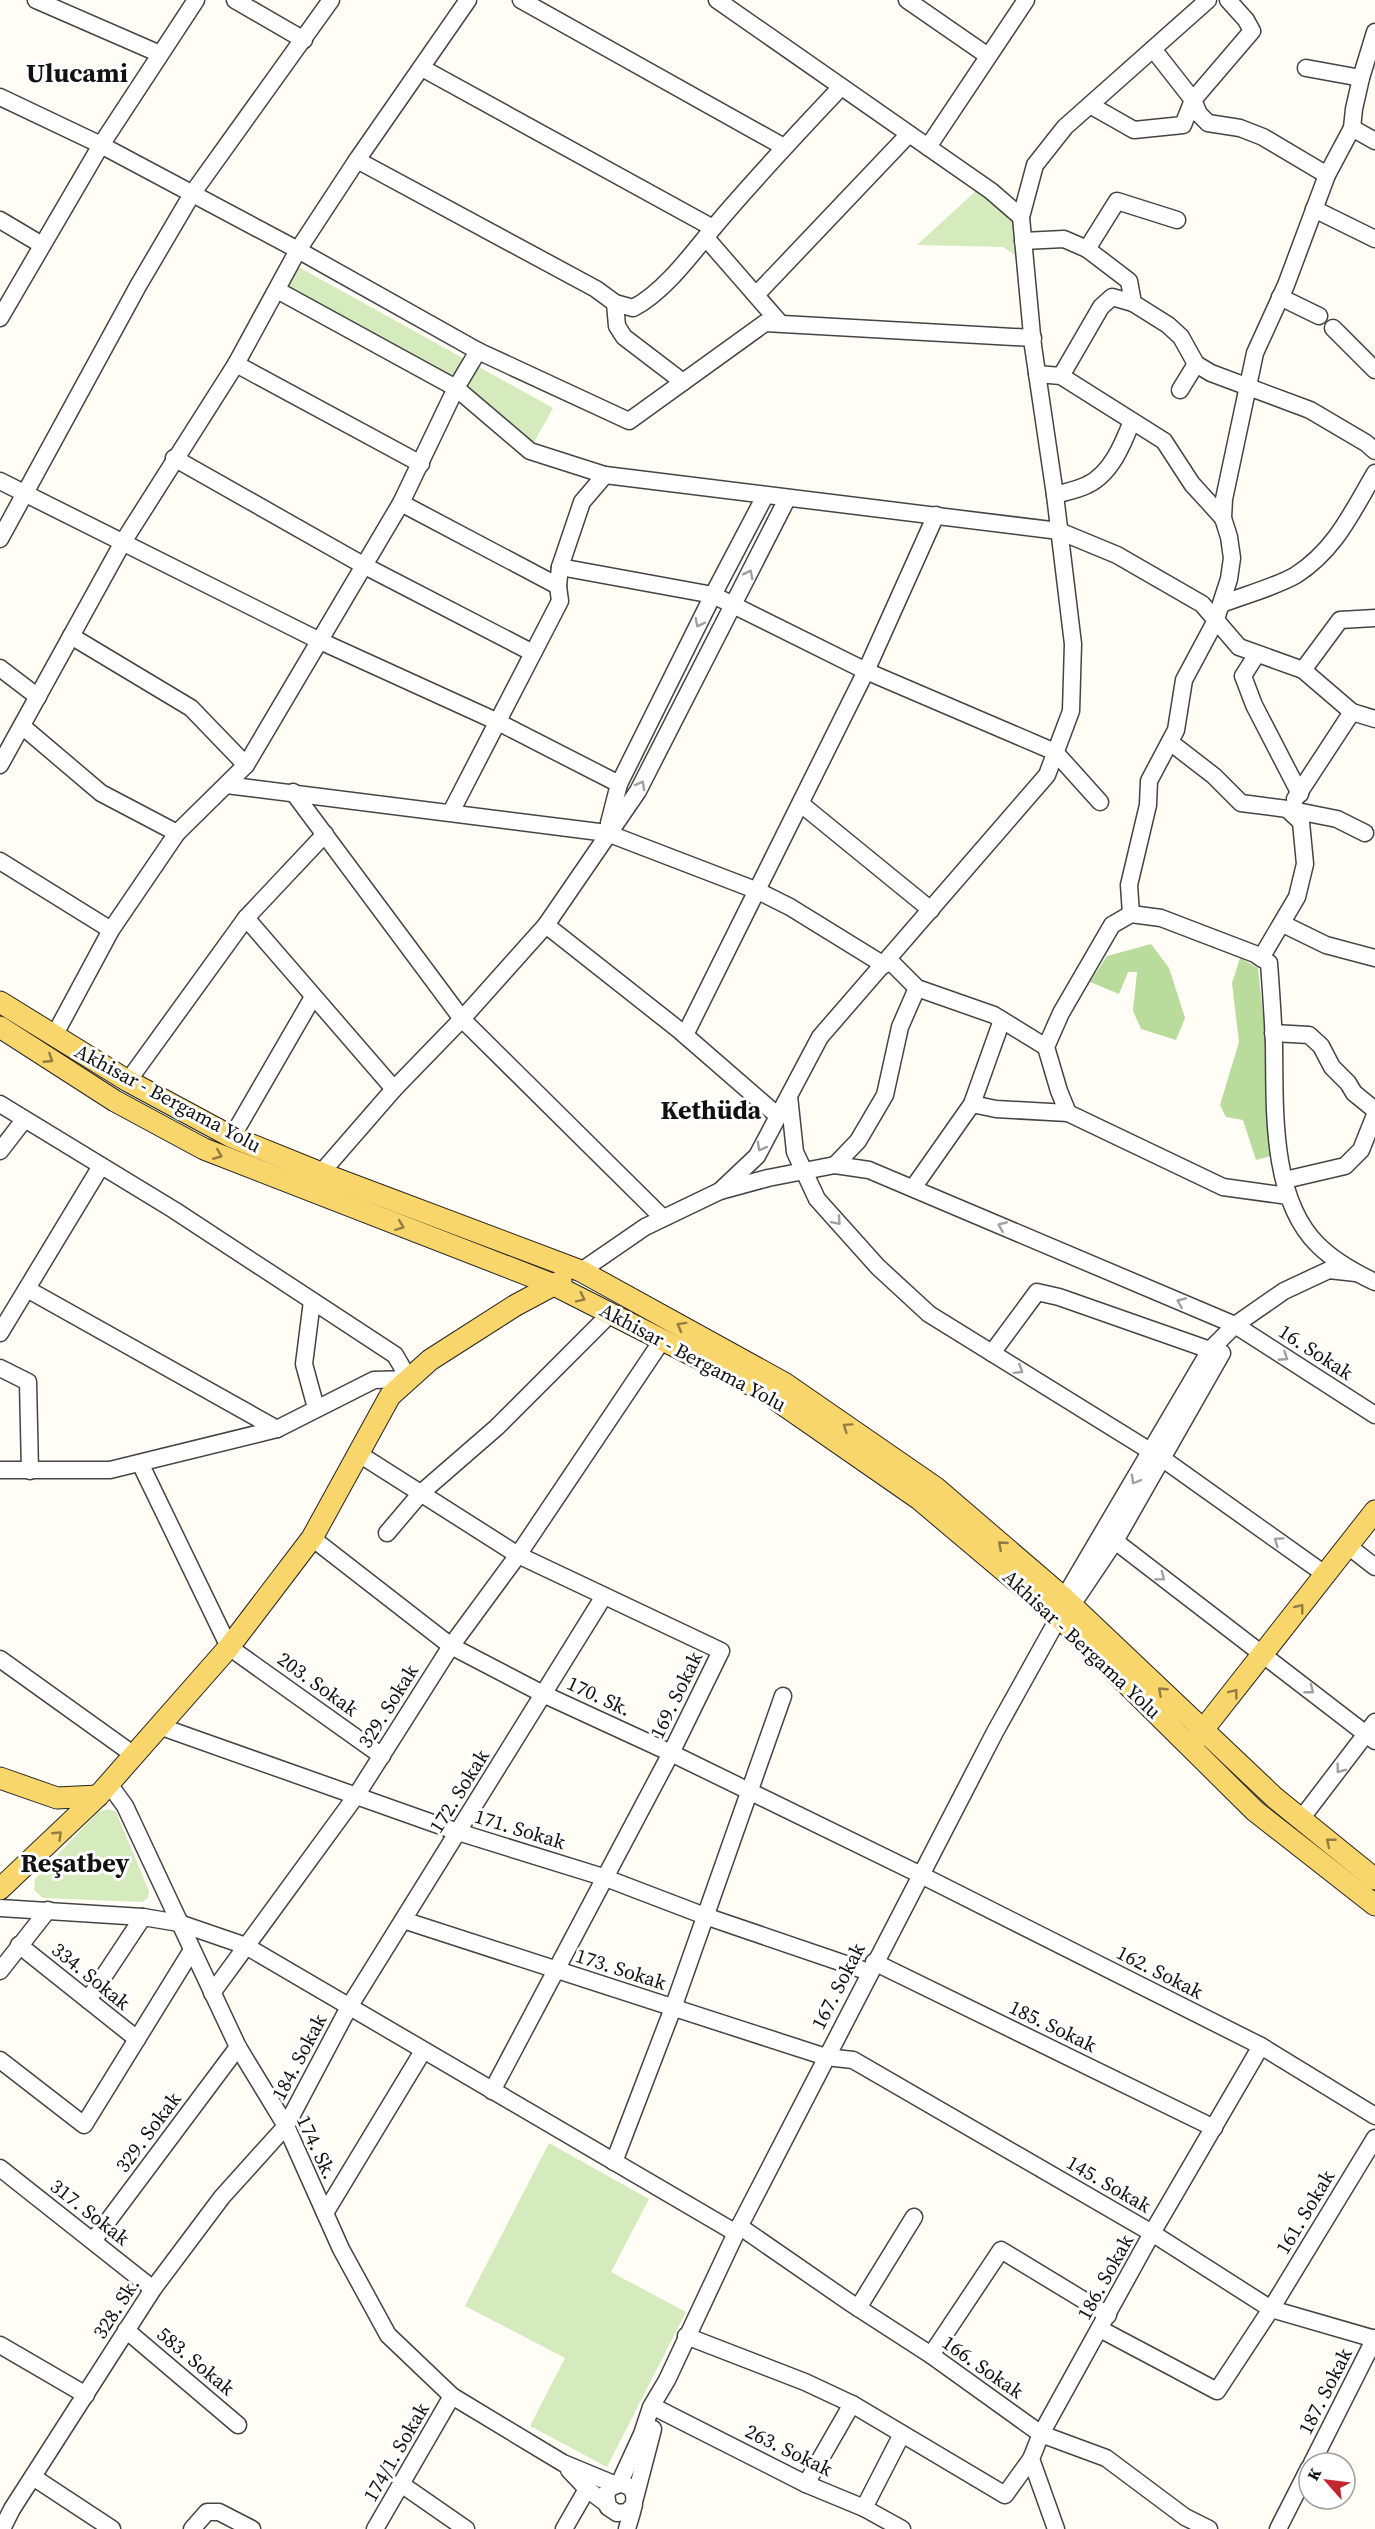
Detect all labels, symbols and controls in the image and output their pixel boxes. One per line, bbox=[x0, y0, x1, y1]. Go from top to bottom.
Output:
district label: Ulucami bbox=[26, 55, 128, 91]
one-way arrow bbox=[742, 570, 754, 581]
one-way arrow bbox=[695, 616, 706, 627]
one-way arrow bbox=[634, 781, 645, 791]
street label: Akhisar - Bergama Yolu bbox=[70, 1037, 266, 1159]
one-way arrow bbox=[43, 1051, 53, 1063]
district label: Kethüda bbox=[661, 1092, 762, 1128]
one-way arrow bbox=[757, 1141, 768, 1152]
one-way arrow bbox=[212, 1148, 223, 1160]
one-way arrow bbox=[830, 1214, 841, 1225]
one-way arrow bbox=[394, 1218, 405, 1231]
one-way arrow bbox=[997, 1221, 1008, 1233]
one-way arrow bbox=[574, 1291, 585, 1303]
street label: Akhisar - Bergama Yolu bbox=[595, 1296, 791, 1418]
one-way arrow bbox=[1176, 1297, 1187, 1309]
street label: 16. Sokak bbox=[1273, 1317, 1359, 1387]
one-way arrow bbox=[677, 1322, 687, 1333]
one-way arrow bbox=[1278, 1349, 1288, 1361]
one-way arrow bbox=[1013, 1363, 1023, 1375]
one-way arrow bbox=[843, 1423, 854, 1434]
one-way arrow bbox=[1131, 1474, 1143, 1484]
one-way arrow bbox=[1273, 1537, 1284, 1548]
one-way arrow bbox=[998, 1541, 1009, 1552]
street label: Akhisar - Bergama Yolu bbox=[997, 1563, 1167, 1725]
one-way arrow bbox=[1155, 1569, 1166, 1580]
one-way arrow bbox=[1292, 1604, 1303, 1615]
street label: 203. Sokak bbox=[272, 1645, 364, 1723]
street label: 169. Sokak bbox=[643, 1647, 709, 1743]
street label: 329. Sokak bbox=[351, 1659, 425, 1753]
street label: 170. Sk. bbox=[562, 1669, 636, 1723]
one-way arrow bbox=[1303, 1683, 1314, 1694]
one-way arrow bbox=[1158, 1687, 1169, 1698]
one-way arrow bbox=[1227, 1688, 1238, 1699]
street label: 172. Sokak bbox=[422, 1744, 496, 1838]
one-way arrow bbox=[1336, 1762, 1347, 1773]
street label: 171. Sokak bbox=[471, 1802, 569, 1856]
one-way arrow bbox=[51, 1832, 62, 1842]
one-way arrow bbox=[1325, 1838, 1336, 1849]
district label: Reşatbey bbox=[21, 1845, 130, 1881]
street label: 334. Sokak bbox=[46, 1936, 136, 2016]
street label: 167. Sokak bbox=[804, 1938, 872, 2034]
street label: 162. Sokak bbox=[1112, 1938, 1208, 2006]
street label: 173. Sokak bbox=[572, 1941, 670, 1997]
street label: 185. Sokak bbox=[1005, 1993, 1101, 2059]
street label: 184. Sokak bbox=[265, 2009, 333, 2105]
street label: 329. Sokak bbox=[109, 2086, 187, 2178]
street label: 174. Sk. bbox=[290, 2110, 344, 2184]
street label: 145. Sokak bbox=[1061, 2148, 1157, 2220]
street label: 161. Sokak bbox=[1269, 2165, 1341, 2259]
street label: 317. Sokak bbox=[44, 2172, 136, 2252]
street label: 186. Sokak bbox=[1070, 2229, 1140, 2325]
street label: 328. Sk. bbox=[86, 2272, 146, 2344]
street label: 583. Sokak bbox=[151, 2320, 241, 2402]
street label: 166. Sokak bbox=[937, 2329, 1029, 2405]
street label: 187. Sokak bbox=[1291, 2343, 1359, 2439]
street label: 174/1. Sokak bbox=[356, 2397, 436, 2507]
street label: 263. Sokak bbox=[741, 2417, 837, 2483]
north arrow bbox=[1297, 2451, 1357, 2511]
text: K bbox=[1301, 2463, 1326, 2484]

